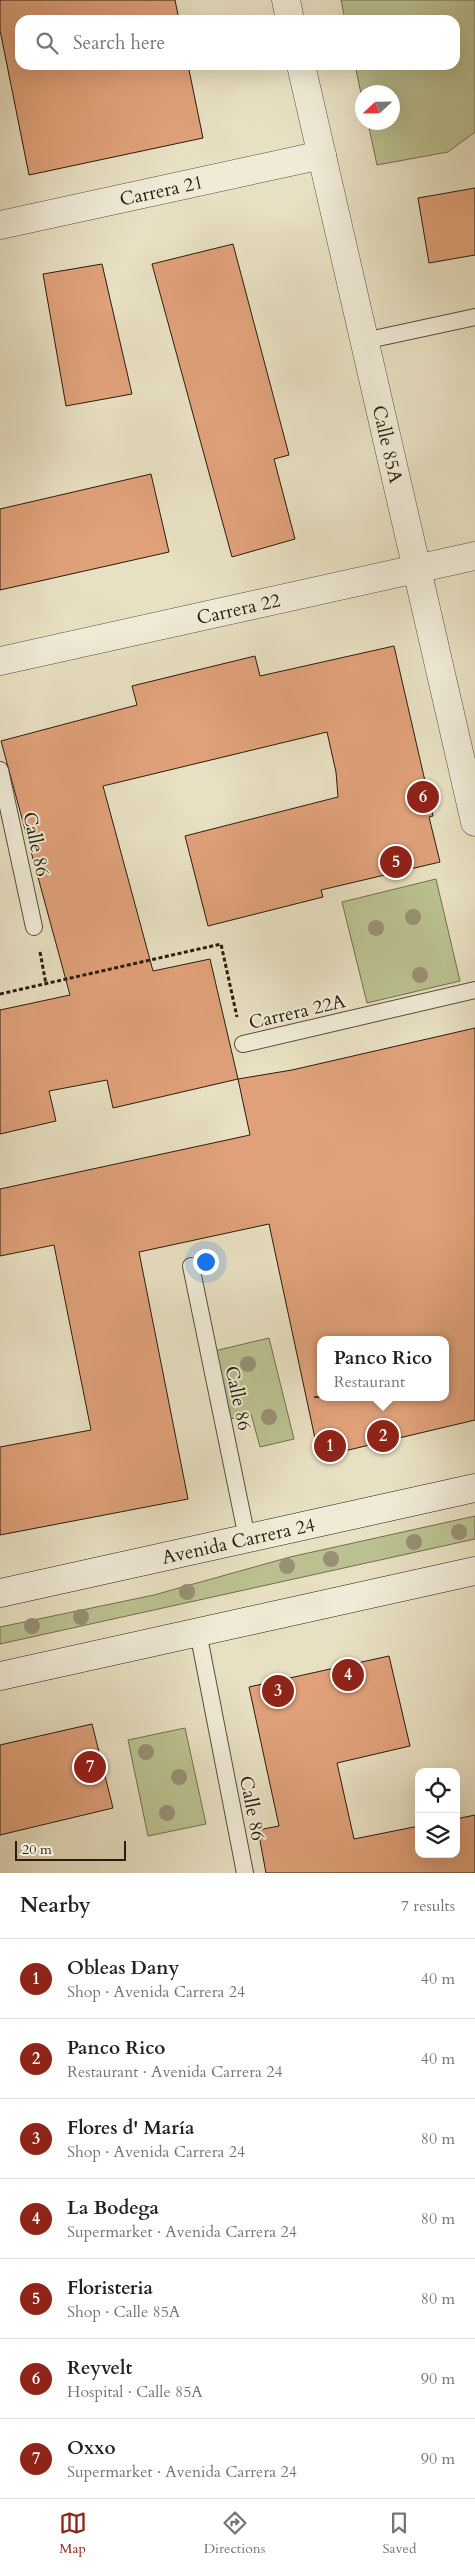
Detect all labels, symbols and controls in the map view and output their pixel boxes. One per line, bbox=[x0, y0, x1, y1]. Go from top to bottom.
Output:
search box bbox=[15, 15, 460, 70]
icon: search bbox=[33, 29, 61, 57]
text: Search here bbox=[73, 30, 165, 56]
north arrow bbox=[355, 85, 400, 130]
street label: Carrera 21 bbox=[117, 169, 206, 213]
street label: Calle 85A bbox=[366, 403, 409, 486]
street label: Carrera 22 bbox=[194, 587, 283, 631]
pin: 6 bbox=[407, 778, 439, 816]
street label: Calle 86 bbox=[16, 809, 56, 879]
pin: 5 bbox=[380, 843, 412, 881]
street label: Carrera 22A bbox=[246, 988, 349, 1036]
your location bbox=[193, 1249, 219, 1275]
popup bbox=[317, 1336, 449, 1401]
text: Panco Rico bbox=[334, 1345, 432, 1371]
street label: Calle 86 bbox=[218, 1363, 258, 1433]
text: Restaurant bbox=[334, 1371, 405, 1393]
pin: 2 bbox=[367, 1417, 399, 1455]
pin: 1 bbox=[314, 1427, 346, 1465]
street label: Avenida Carrera 24 bbox=[159, 1512, 318, 1571]
pin: 4 bbox=[332, 1656, 364, 1694]
pin: 3 bbox=[262, 1672, 294, 1710]
pin: 7 bbox=[74, 1748, 106, 1786]
map controls bbox=[415, 1768, 460, 1858]
button: locate bbox=[415, 1768, 460, 1813]
street label: Calle 86 bbox=[233, 1774, 271, 1843]
button: layers bbox=[415, 1813, 460, 1858]
scale bar bbox=[15, 1838, 126, 1861]
text: 20 m bbox=[22, 1840, 52, 1859]
text: Nearby bbox=[20, 1891, 91, 1920]
text: 7 results bbox=[401, 1895, 455, 1917]
text: Obleas Dany bbox=[67, 1955, 179, 1981]
text: 1 bbox=[32, 1968, 40, 1990]
text: 40 m bbox=[421, 1968, 455, 1990]
text: Shop · Avenida Carrera 24 bbox=[67, 1981, 245, 2003]
text: Panco Rico bbox=[67, 2035, 165, 2061]
text: 2 bbox=[32, 2048, 40, 2070]
text: 40 m bbox=[421, 2048, 455, 2070]
text: Restaurant · Avenida Carrera 24 bbox=[67, 2061, 283, 2083]
text: Flores d' María bbox=[67, 2115, 194, 2141]
text: 3 bbox=[32, 2128, 40, 2150]
text: 80 m bbox=[421, 2128, 455, 2150]
text: Shop · Avenida Carrera 24 bbox=[67, 2141, 245, 2163]
text: La Bodega bbox=[67, 2195, 159, 2221]
text: 4 bbox=[32, 2208, 40, 2230]
text: 80 m bbox=[421, 2208, 455, 2230]
text: Supermarket · Avenida Carrera 24 bbox=[67, 2221, 297, 2243]
text: Floristeria bbox=[67, 2275, 153, 2301]
text: 5 bbox=[32, 2288, 40, 2310]
text: 80 m bbox=[421, 2288, 455, 2310]
text: Shop · Calle 85A bbox=[67, 2301, 180, 2323]
text: Reyvelt bbox=[67, 2355, 132, 2381]
text: 6 bbox=[32, 2368, 40, 2390]
text: 90 m bbox=[421, 2368, 455, 2390]
text: Hospital · Calle 85A bbox=[67, 2381, 203, 2403]
text: Oxxo bbox=[67, 2435, 116, 2461]
text: 7 bbox=[32, 2448, 40, 2470]
text: 90 m bbox=[421, 2448, 455, 2470]
text: Supermarket · Avenida Carrera 24 bbox=[67, 2461, 297, 2483]
tab: Map bbox=[59, 2509, 87, 2558]
tab: Directions bbox=[204, 2509, 265, 2558]
tab: Saved bbox=[382, 2509, 416, 2558]

